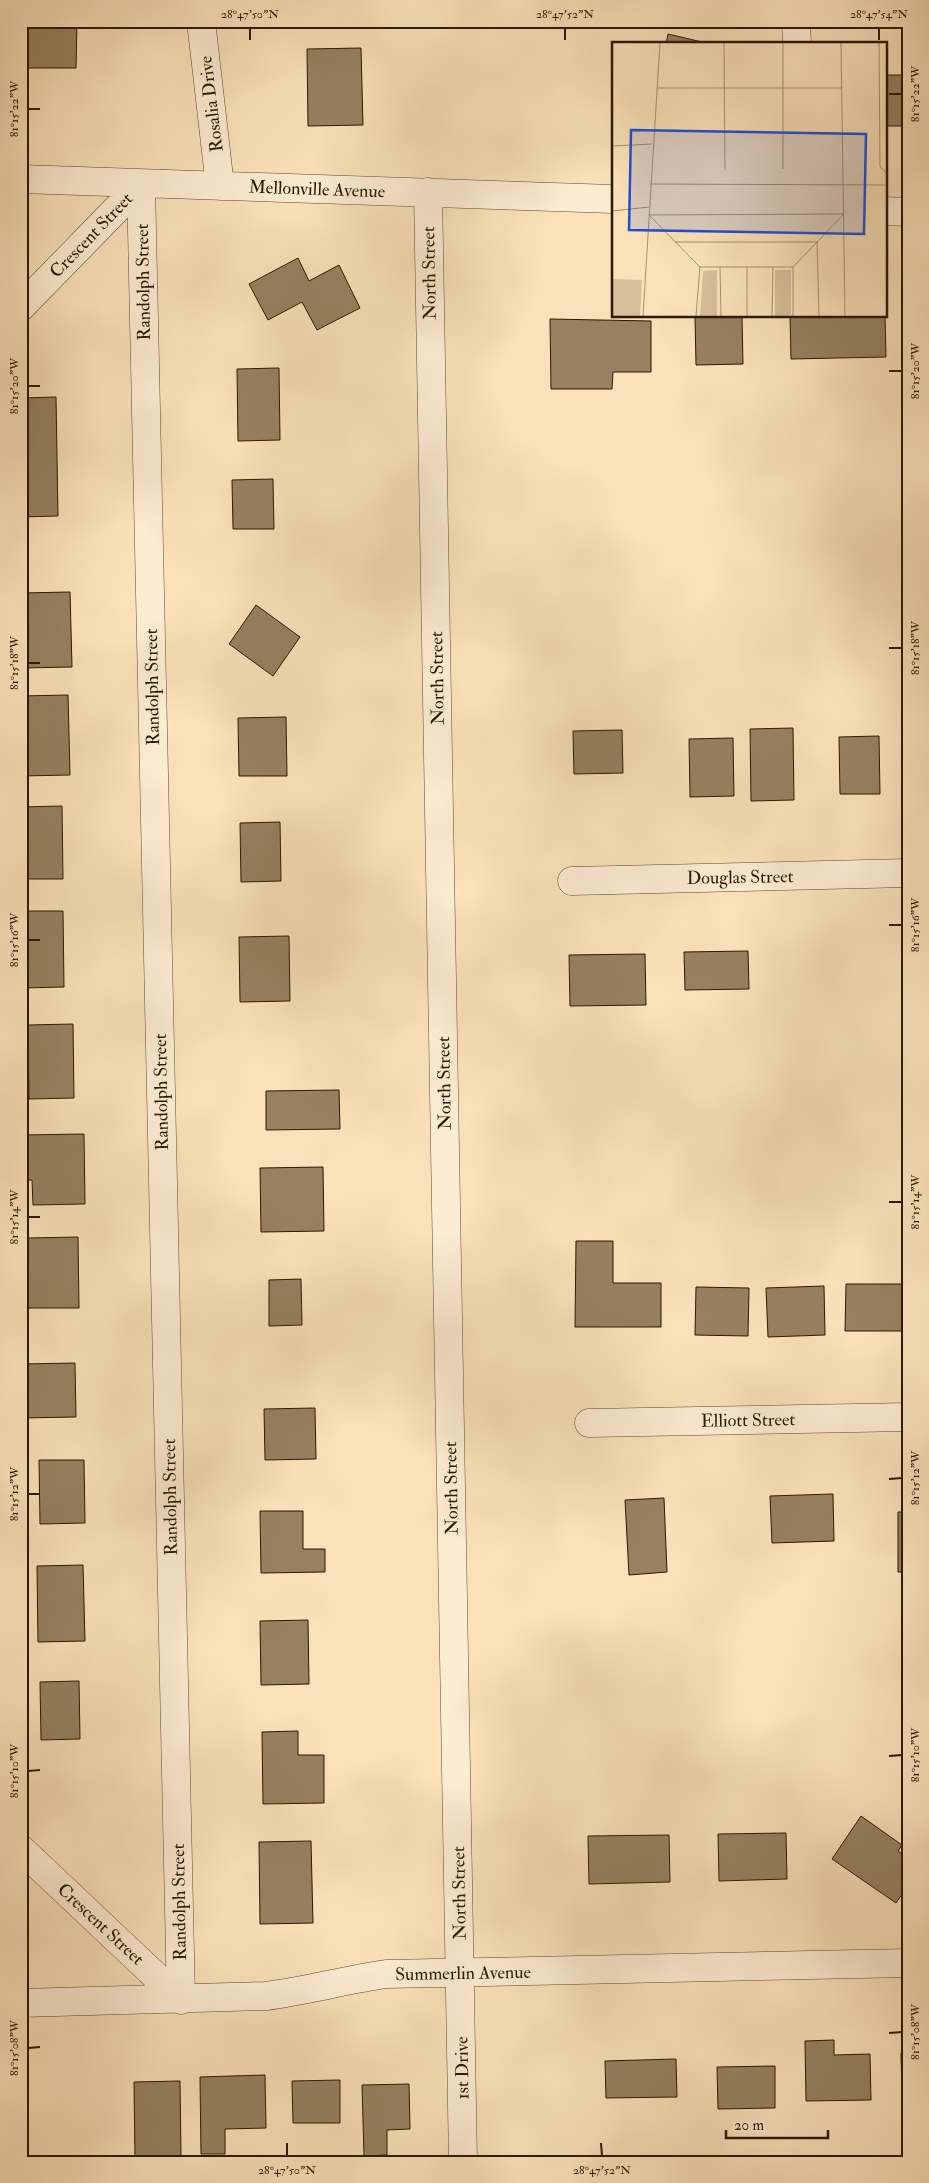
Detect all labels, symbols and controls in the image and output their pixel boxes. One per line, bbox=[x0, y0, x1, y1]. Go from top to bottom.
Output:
text: 28°47'50"N bbox=[221, 7, 279, 22]
text: 28°47'52"N bbox=[536, 7, 594, 22]
text: 28°47'54"N bbox=[850, 7, 908, 22]
inset map bbox=[612, 42, 886, 318]
street label: Rosalia Drive bbox=[194, 54, 229, 153]
text: 81°15'22"W bbox=[908, 65, 923, 122]
text: 81°15'22"W bbox=[7, 80, 22, 137]
street label: Mellonville Avenue bbox=[248, 176, 386, 203]
street label: Crescent Street bbox=[45, 188, 138, 283]
street label: Randolph Street bbox=[131, 223, 156, 341]
street label: North Street bbox=[417, 226, 442, 320]
text: 81°15'20"W bbox=[908, 342, 923, 399]
text: 81°15'20"W bbox=[7, 357, 22, 414]
text: 81°15'18"W bbox=[908, 620, 923, 675]
street label: Randolph Street bbox=[140, 628, 165, 746]
street label: North Street bbox=[425, 631, 450, 725]
text: 81°15'18"W bbox=[7, 635, 22, 690]
street label: Douglas Street bbox=[686, 865, 794, 890]
text: 81°15'16"W bbox=[908, 897, 923, 952]
text: 81°15'16"W bbox=[7, 912, 22, 967]
street label: Randolph Street bbox=[149, 1033, 174, 1151]
street label: North Street bbox=[432, 1036, 457, 1130]
text: 81°15'14"W bbox=[908, 1174, 923, 1229]
text: 81°15'14"W bbox=[7, 1189, 22, 1244]
street label: Elliott Street bbox=[701, 1408, 796, 1433]
street label: Randolph Street bbox=[158, 1438, 183, 1556]
street label: North Street bbox=[439, 1441, 464, 1535]
text: 81°15'12"W bbox=[908, 1450, 923, 1505]
text: 81°15'12"W bbox=[7, 1466, 22, 1521]
text: 81°15'10"W bbox=[908, 1727, 923, 1782]
text: 81°15'10"W bbox=[7, 1743, 22, 1798]
street label: Randolph Street bbox=[167, 1843, 192, 1961]
street label: North Street bbox=[447, 1846, 472, 1940]
street label: Crescent Street bbox=[52, 1878, 149, 1971]
street label: Summerlin Avenue bbox=[395, 1961, 532, 1986]
text: 81°15'08"W bbox=[908, 2003, 923, 2060]
text: 81°15'08"W bbox=[7, 2019, 22, 2076]
street label: 1st Drive bbox=[450, 2036, 475, 2100]
scale bar bbox=[726, 2108, 829, 2140]
text: 20 m bbox=[734, 2116, 764, 2135]
text: 28°47'50"N bbox=[258, 2163, 316, 2178]
text: 28°47'52"N bbox=[573, 2163, 631, 2178]

